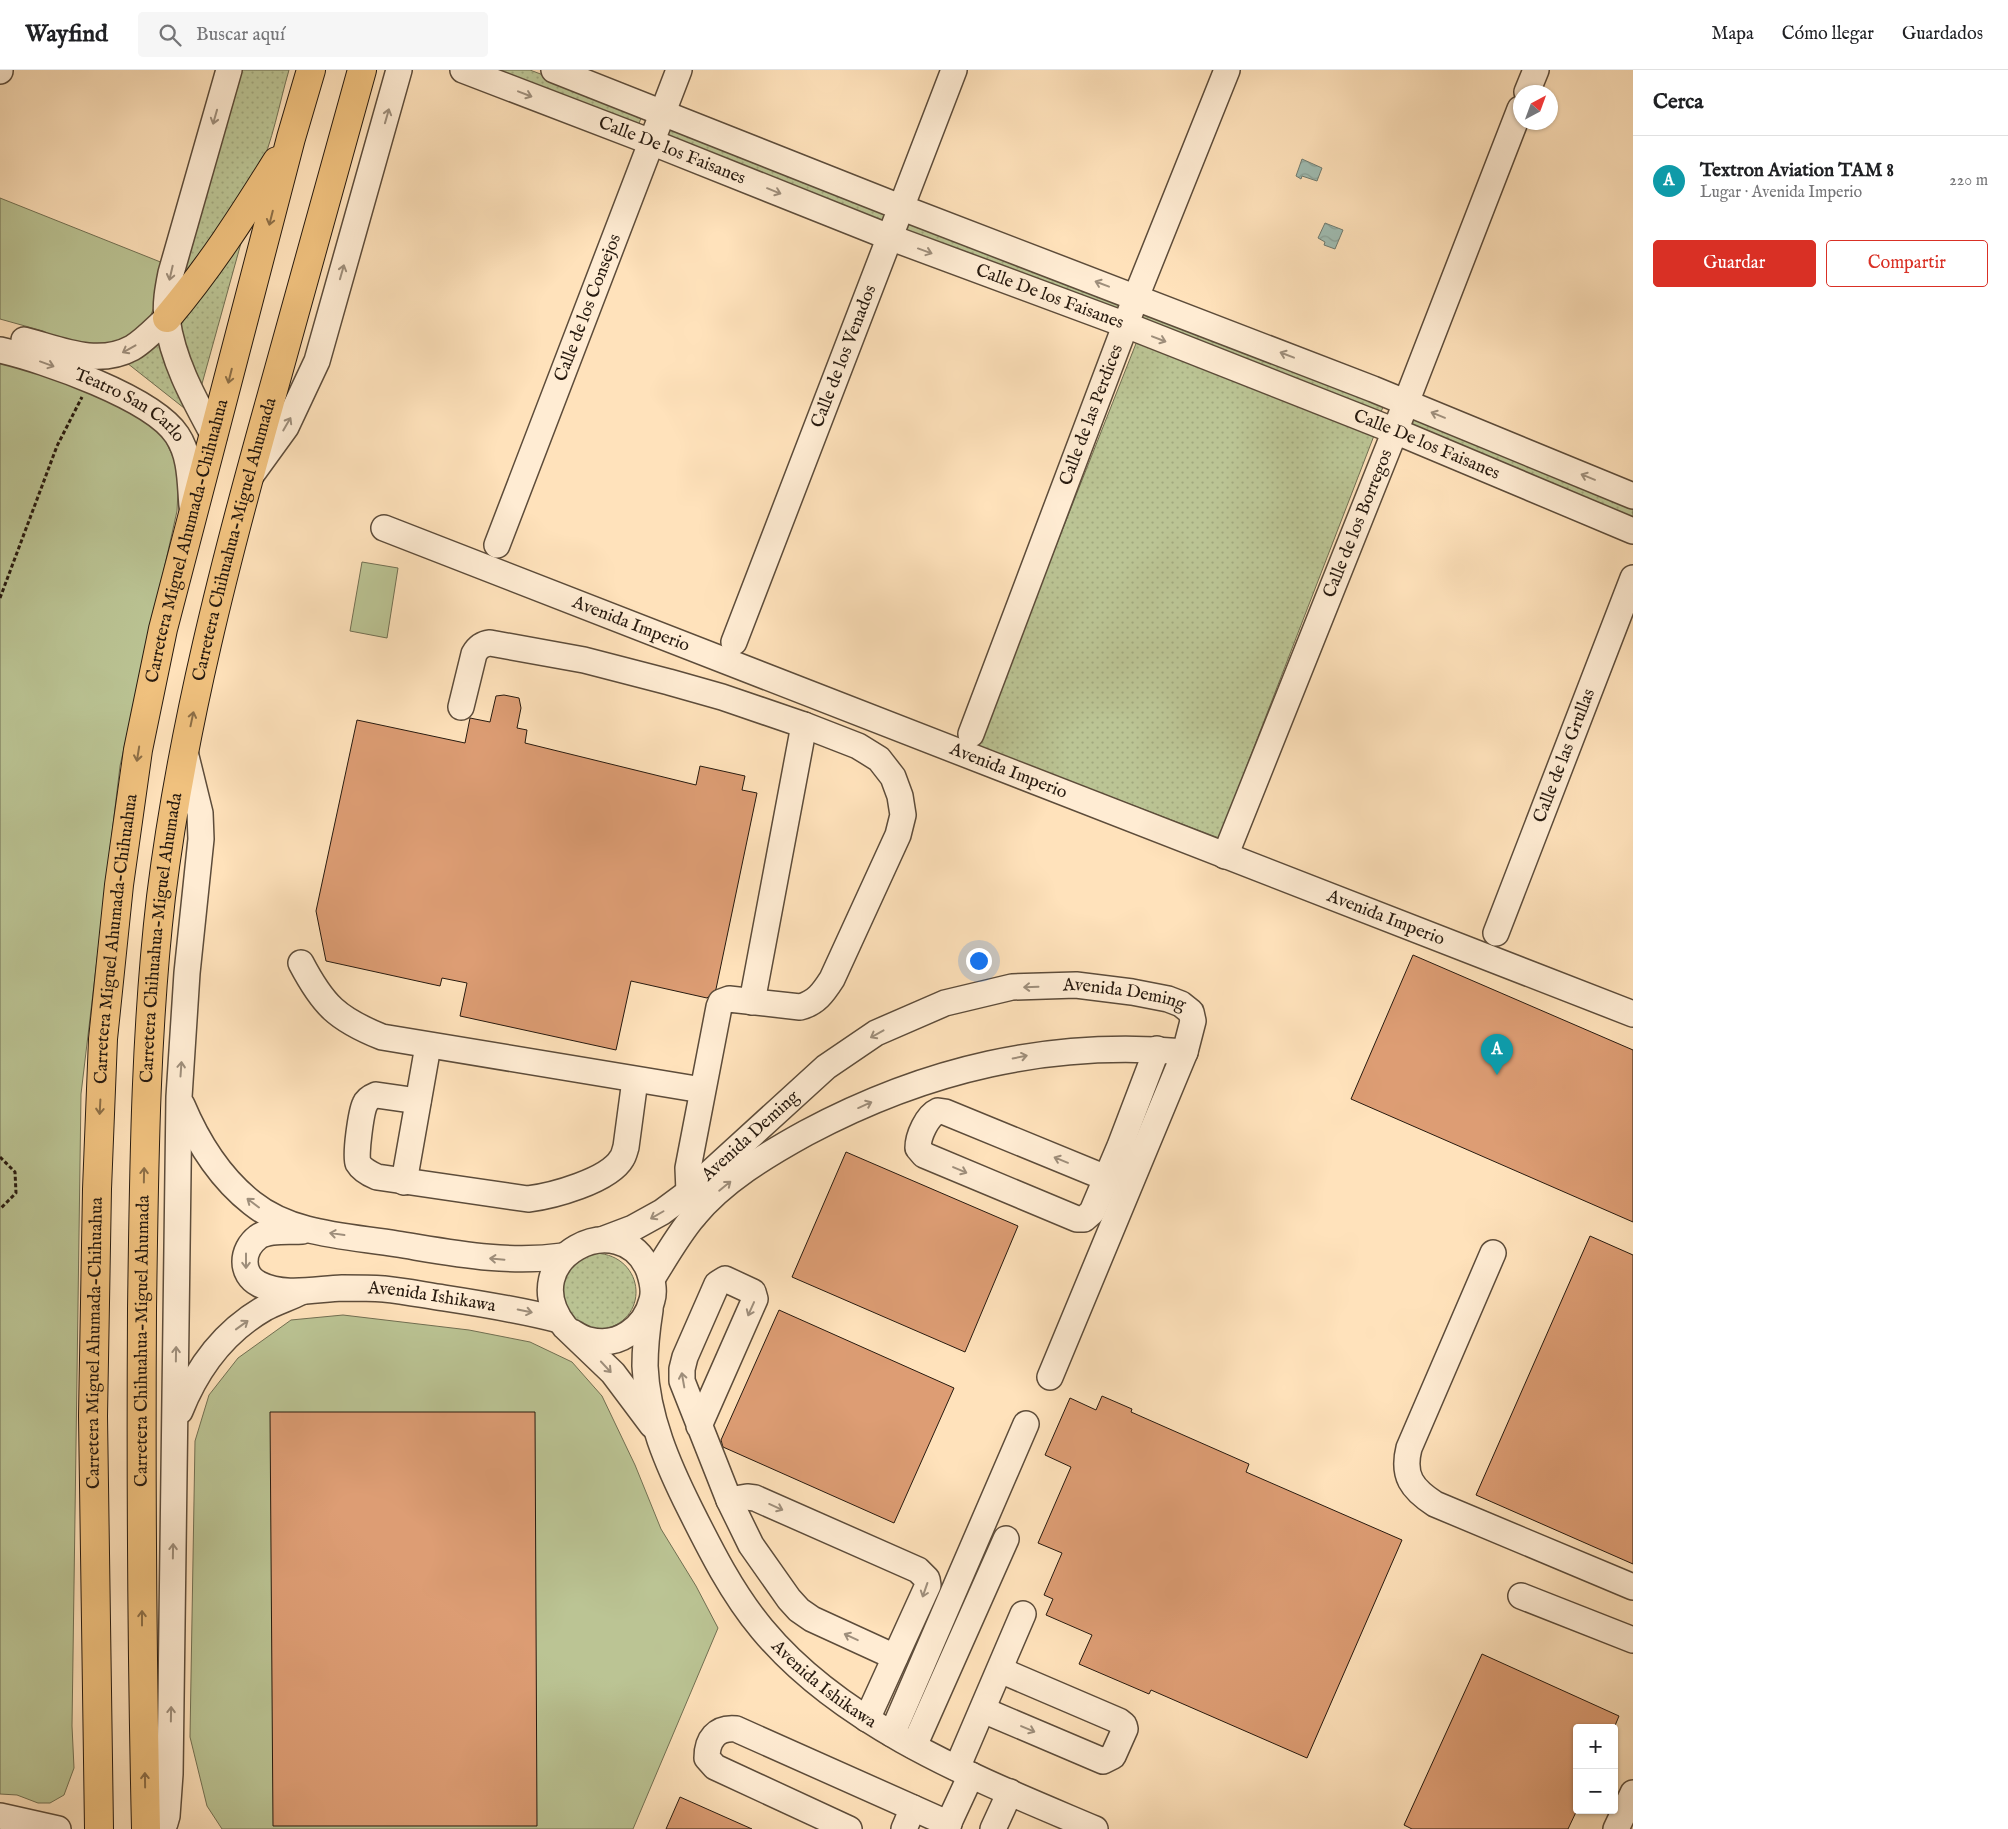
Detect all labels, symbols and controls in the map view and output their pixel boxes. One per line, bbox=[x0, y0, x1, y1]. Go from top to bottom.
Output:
search box bbox=[138, 12, 488, 57]
text: Wayfind bbox=[25, 19, 108, 50]
icon: search bbox=[156, 21, 184, 49]
text: Buscar aquí bbox=[196, 23, 285, 47]
text: Mapa bbox=[1711, 23, 1754, 46]
text: Cómo llegar bbox=[1782, 23, 1874, 46]
text: Guardados bbox=[1902, 23, 1983, 46]
north arrow bbox=[1513, 85, 1558, 130]
text: Cerca bbox=[1653, 89, 1703, 116]
one-way arrow bbox=[517, 90, 532, 99]
one-way arrow bbox=[210, 108, 220, 124]
one-way arrow bbox=[382, 108, 392, 124]
street label: Calle De los Faisanes bbox=[595, 111, 749, 190]
text: Textron Aviation TAM 8 bbox=[1700, 159, 1894, 183]
text: A bbox=[1664, 171, 1674, 191]
text: 220 m bbox=[1949, 171, 1988, 191]
text: Lugar · Avenida Imperio bbox=[1700, 183, 1862, 203]
one-way arrow bbox=[766, 187, 781, 196]
one-way arrow bbox=[266, 210, 275, 226]
street label: Calle de los Consejos bbox=[549, 231, 627, 385]
button: Guardar bbox=[1653, 240, 1816, 287]
button: Compartir bbox=[1826, 240, 1988, 287]
one-way arrow bbox=[917, 246, 932, 256]
street label: Calle De los Faisanes bbox=[972, 259, 1127, 335]
one-way arrow bbox=[338, 264, 347, 280]
one-way arrow bbox=[166, 265, 176, 281]
one-way arrow bbox=[1095, 279, 1111, 288]
street label: Calle de los Venados bbox=[806, 282, 882, 431]
one-way arrow bbox=[1151, 334, 1166, 344]
street label: Calle de las Perdices bbox=[1054, 341, 1129, 489]
one-way arrow bbox=[122, 344, 137, 354]
one-way arrow bbox=[1279, 350, 1295, 359]
one-way arrow bbox=[38, 360, 54, 369]
street label: Teatro San Carlo bbox=[71, 363, 190, 447]
one-way arrow bbox=[225, 367, 234, 383]
street label: Carretera Chihuahua-Miguel Ahumada bbox=[187, 395, 282, 683]
street label: Carretera Miguel Ahumada-Chihuahua bbox=[141, 397, 234, 685]
street label: Calle De los Faisanes bbox=[1350, 404, 1503, 485]
one-way arrow bbox=[1431, 410, 1446, 420]
one-way arrow bbox=[282, 417, 292, 432]
street label: Calle de los Borregos bbox=[1318, 446, 1398, 601]
one-way arrow bbox=[1581, 472, 1596, 481]
street label: Avenida Imperio bbox=[568, 590, 693, 657]
street label: Calle de las Grullas bbox=[1528, 686, 1601, 826]
one-way arrow bbox=[188, 711, 197, 727]
street label: Avenida Imperio bbox=[945, 737, 1071, 804]
one-way arrow bbox=[133, 746, 143, 762]
street label: Carretera Chihuahua-Miguel Ahumada bbox=[136, 791, 188, 1084]
street label: Carretera Miguel Ahumada-Chihuahua bbox=[90, 792, 143, 1085]
street label: Avenida Imperio bbox=[1323, 884, 1448, 951]
your location bbox=[966, 948, 992, 974]
street label: Avenida Deming bbox=[1062, 973, 1189, 1016]
one-way arrow bbox=[1023, 982, 1039, 991]
one-way arrow bbox=[869, 1029, 884, 1039]
pin: A bbox=[1481, 1034, 1513, 1075]
one-way arrow bbox=[1011, 1052, 1027, 1061]
one-way arrow bbox=[176, 1061, 185, 1077]
street label: Avenida Deming bbox=[696, 1085, 804, 1187]
one-way arrow bbox=[96, 1099, 105, 1115]
one-way arrow bbox=[857, 1099, 872, 1109]
one-way arrow bbox=[1054, 1154, 1069, 1164]
one-way arrow bbox=[952, 1166, 967, 1176]
one-way arrow bbox=[139, 1168, 149, 1184]
one-way arrow bbox=[718, 1181, 731, 1192]
street label: Carretera Chihuahua-Miguel Ahumada bbox=[130, 1195, 155, 1487]
street label: Carretera Miguel Ahumada-Chihuahua bbox=[81, 1197, 108, 1489]
one-way arrow bbox=[247, 1197, 260, 1208]
one-way arrow bbox=[651, 1210, 665, 1220]
one-way arrow bbox=[329, 1229, 345, 1239]
one-way arrow bbox=[241, 1252, 251, 1269]
one-way arrow bbox=[490, 1254, 506, 1263]
street label: Avenida Ishikawa bbox=[366, 1277, 498, 1318]
one-way arrow bbox=[745, 1301, 755, 1316]
one-way arrow bbox=[517, 1307, 533, 1316]
one-way arrow bbox=[235, 1320, 249, 1330]
one-way arrow bbox=[171, 1346, 181, 1362]
one-way arrow bbox=[601, 1360, 612, 1373]
one-way arrow bbox=[678, 1372, 688, 1388]
one-way arrow bbox=[768, 1503, 783, 1513]
one-way arrow bbox=[169, 1543, 178, 1559]
one-way arrow bbox=[919, 1581, 929, 1597]
one-way arrow bbox=[137, 1610, 147, 1626]
one-way arrow bbox=[844, 1632, 859, 1641]
street label: Avenida Ishikawa bbox=[765, 1635, 881, 1734]
one-way arrow bbox=[166, 1706, 175, 1722]
map controls bbox=[1573, 1724, 1618, 1814]
button: + bbox=[1573, 1724, 1618, 1769]
one-way arrow bbox=[1020, 1725, 1035, 1734]
button: − bbox=[1573, 1769, 1618, 1814]
one-way arrow bbox=[140, 1773, 149, 1789]

